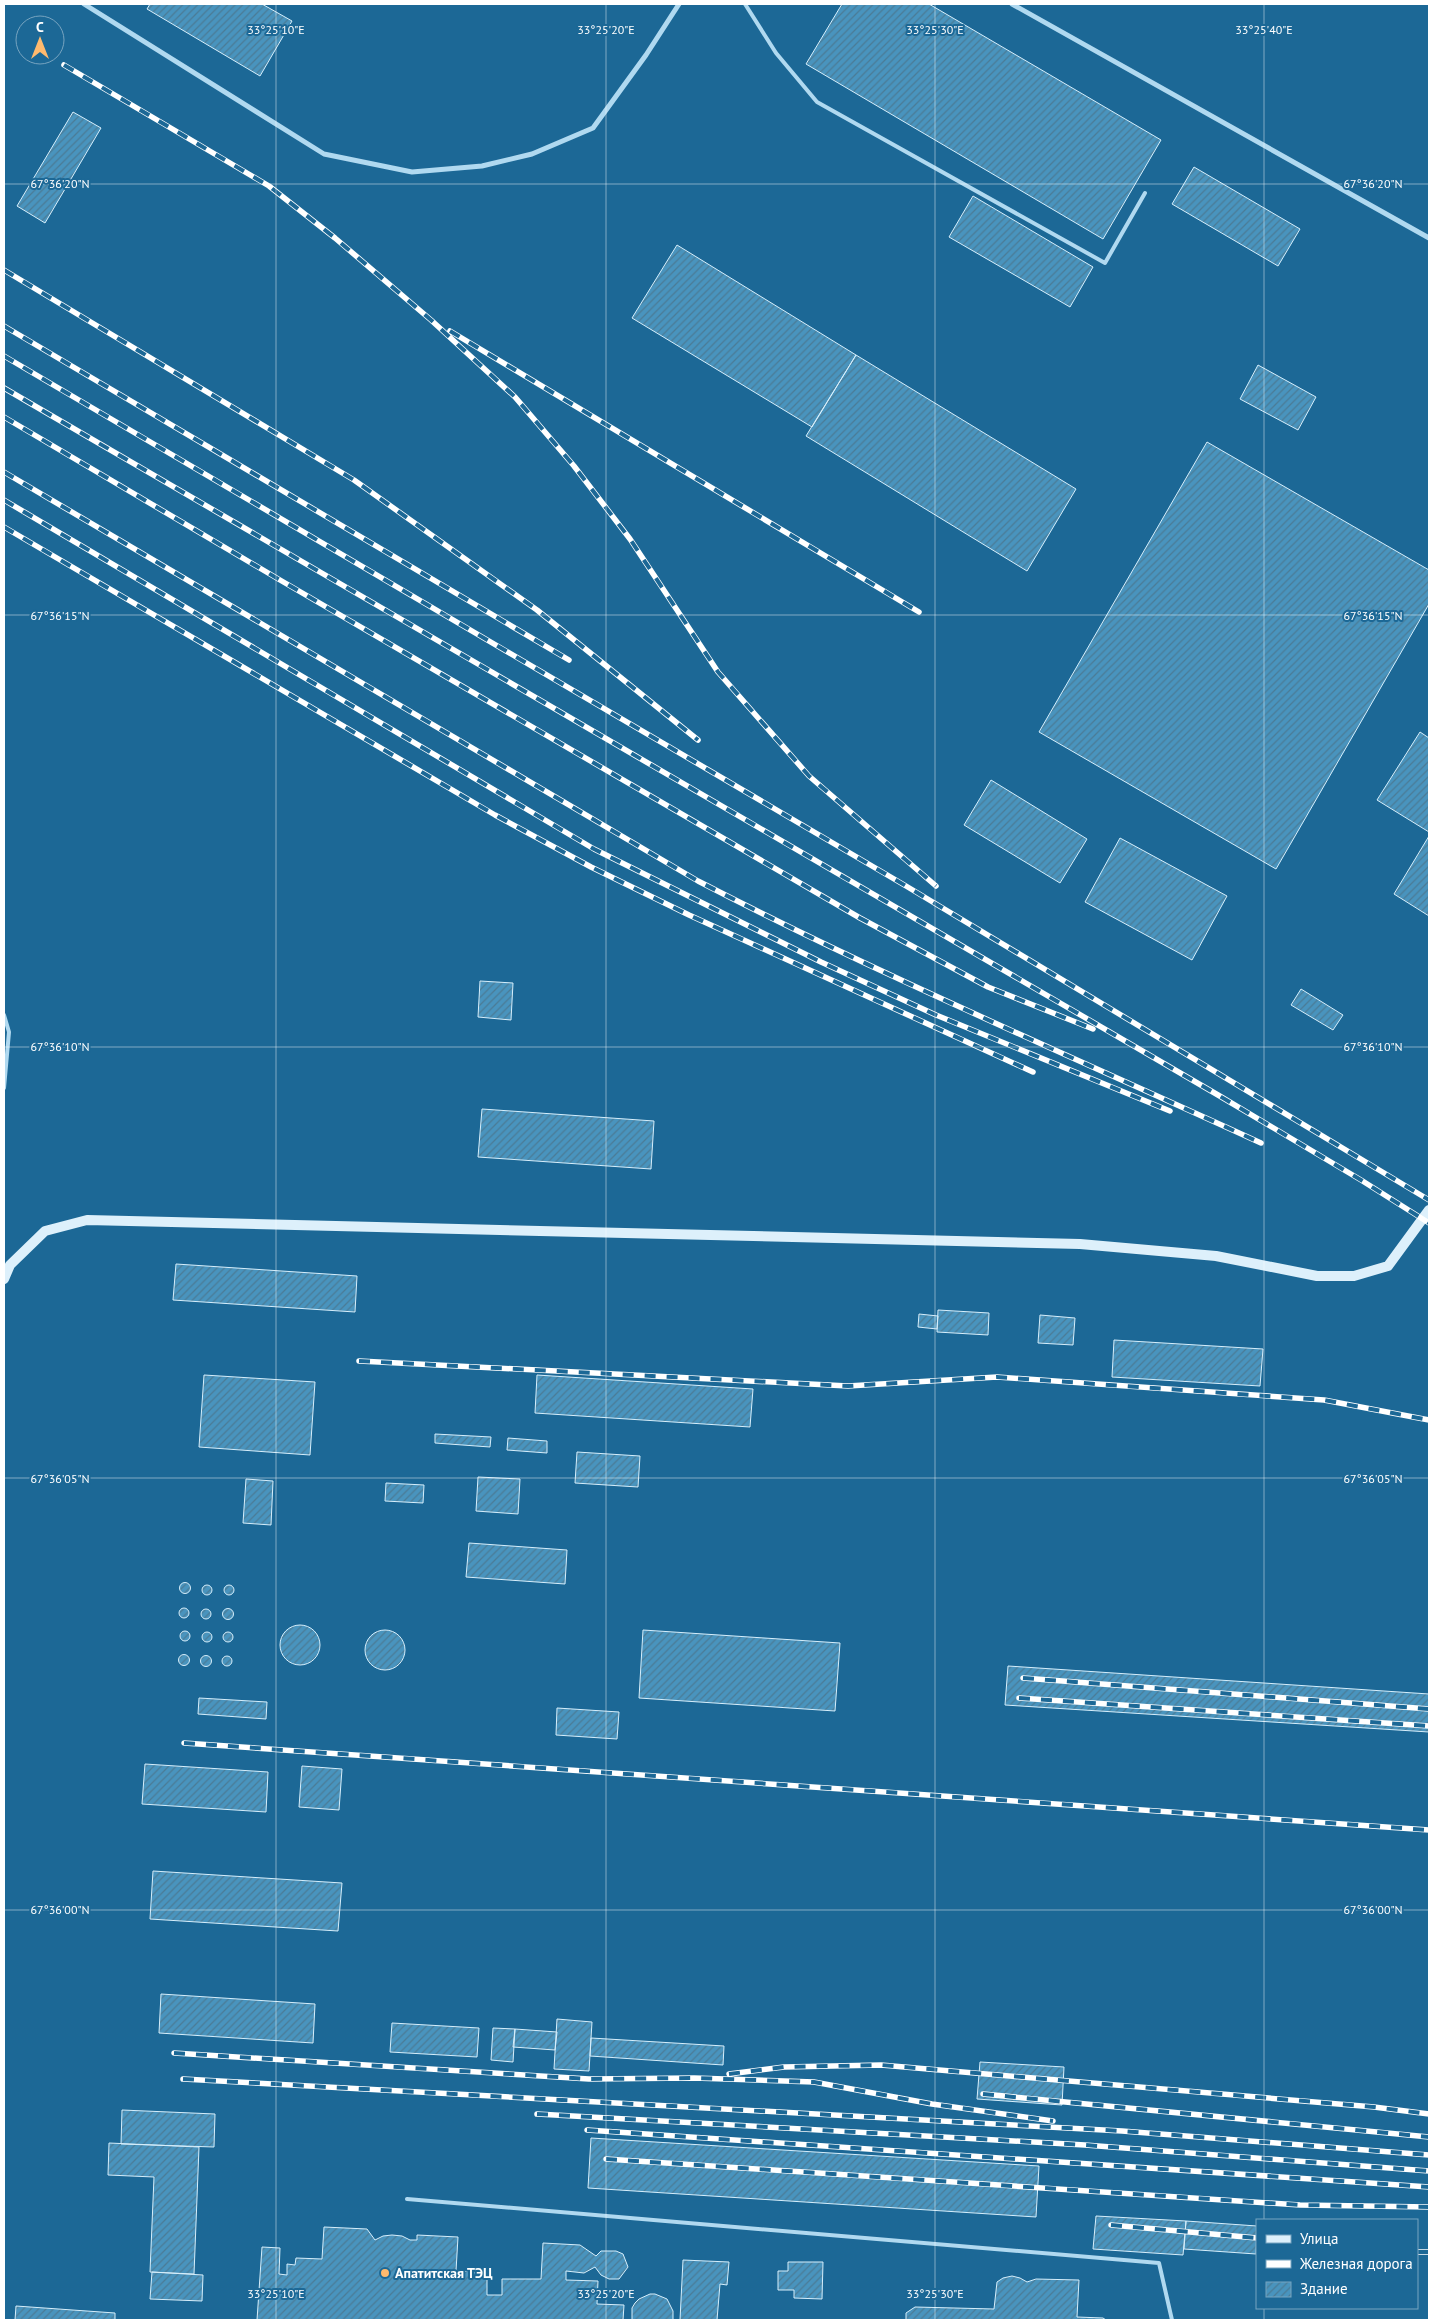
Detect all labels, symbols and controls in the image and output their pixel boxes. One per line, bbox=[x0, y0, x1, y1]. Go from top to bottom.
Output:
north arrow bbox=[15, 15, 65, 65]
text: С bbox=[36, 18, 44, 36]
text: 33°25'10"E bbox=[247, 22, 305, 37]
text: 33°25'20"E bbox=[577, 22, 635, 37]
text: 33°25'30"E bbox=[906, 22, 964, 37]
text: 33°25'40"E bbox=[1235, 22, 1293, 37]
text: 67°36'20"N bbox=[30, 176, 90, 191]
text: 67°36'20"N bbox=[1343, 176, 1403, 191]
text: 67°36'15"N bbox=[30, 608, 90, 623]
text: 67°36'15"N bbox=[1343, 608, 1403, 623]
text: 67°36'10"N bbox=[30, 1039, 90, 1054]
text: 67°36'10"N bbox=[1343, 1039, 1403, 1054]
text: 67°36'05"N bbox=[30, 1471, 90, 1486]
text: 67°36'05"N bbox=[1343, 1471, 1403, 1486]
text: 67°36'00"N bbox=[30, 1902, 90, 1917]
text: 67°36'00"N bbox=[1343, 1902, 1403, 1917]
legend bbox=[1256, 2219, 1418, 2309]
text: Улица bbox=[1300, 2229, 1338, 2248]
text: Железная дорога bbox=[1299, 2254, 1413, 2273]
place label: Апатитская ТЭЦ bbox=[395, 2264, 493, 2282]
marker: Апатитская ТЭЦ bbox=[379, 2267, 391, 2279]
text: Здание bbox=[1300, 2279, 1348, 2298]
text: 33°25'10"E bbox=[247, 2286, 305, 2301]
text: 33°25'20"E bbox=[577, 2286, 635, 2301]
text: 33°25'30"E bbox=[906, 2286, 964, 2301]

